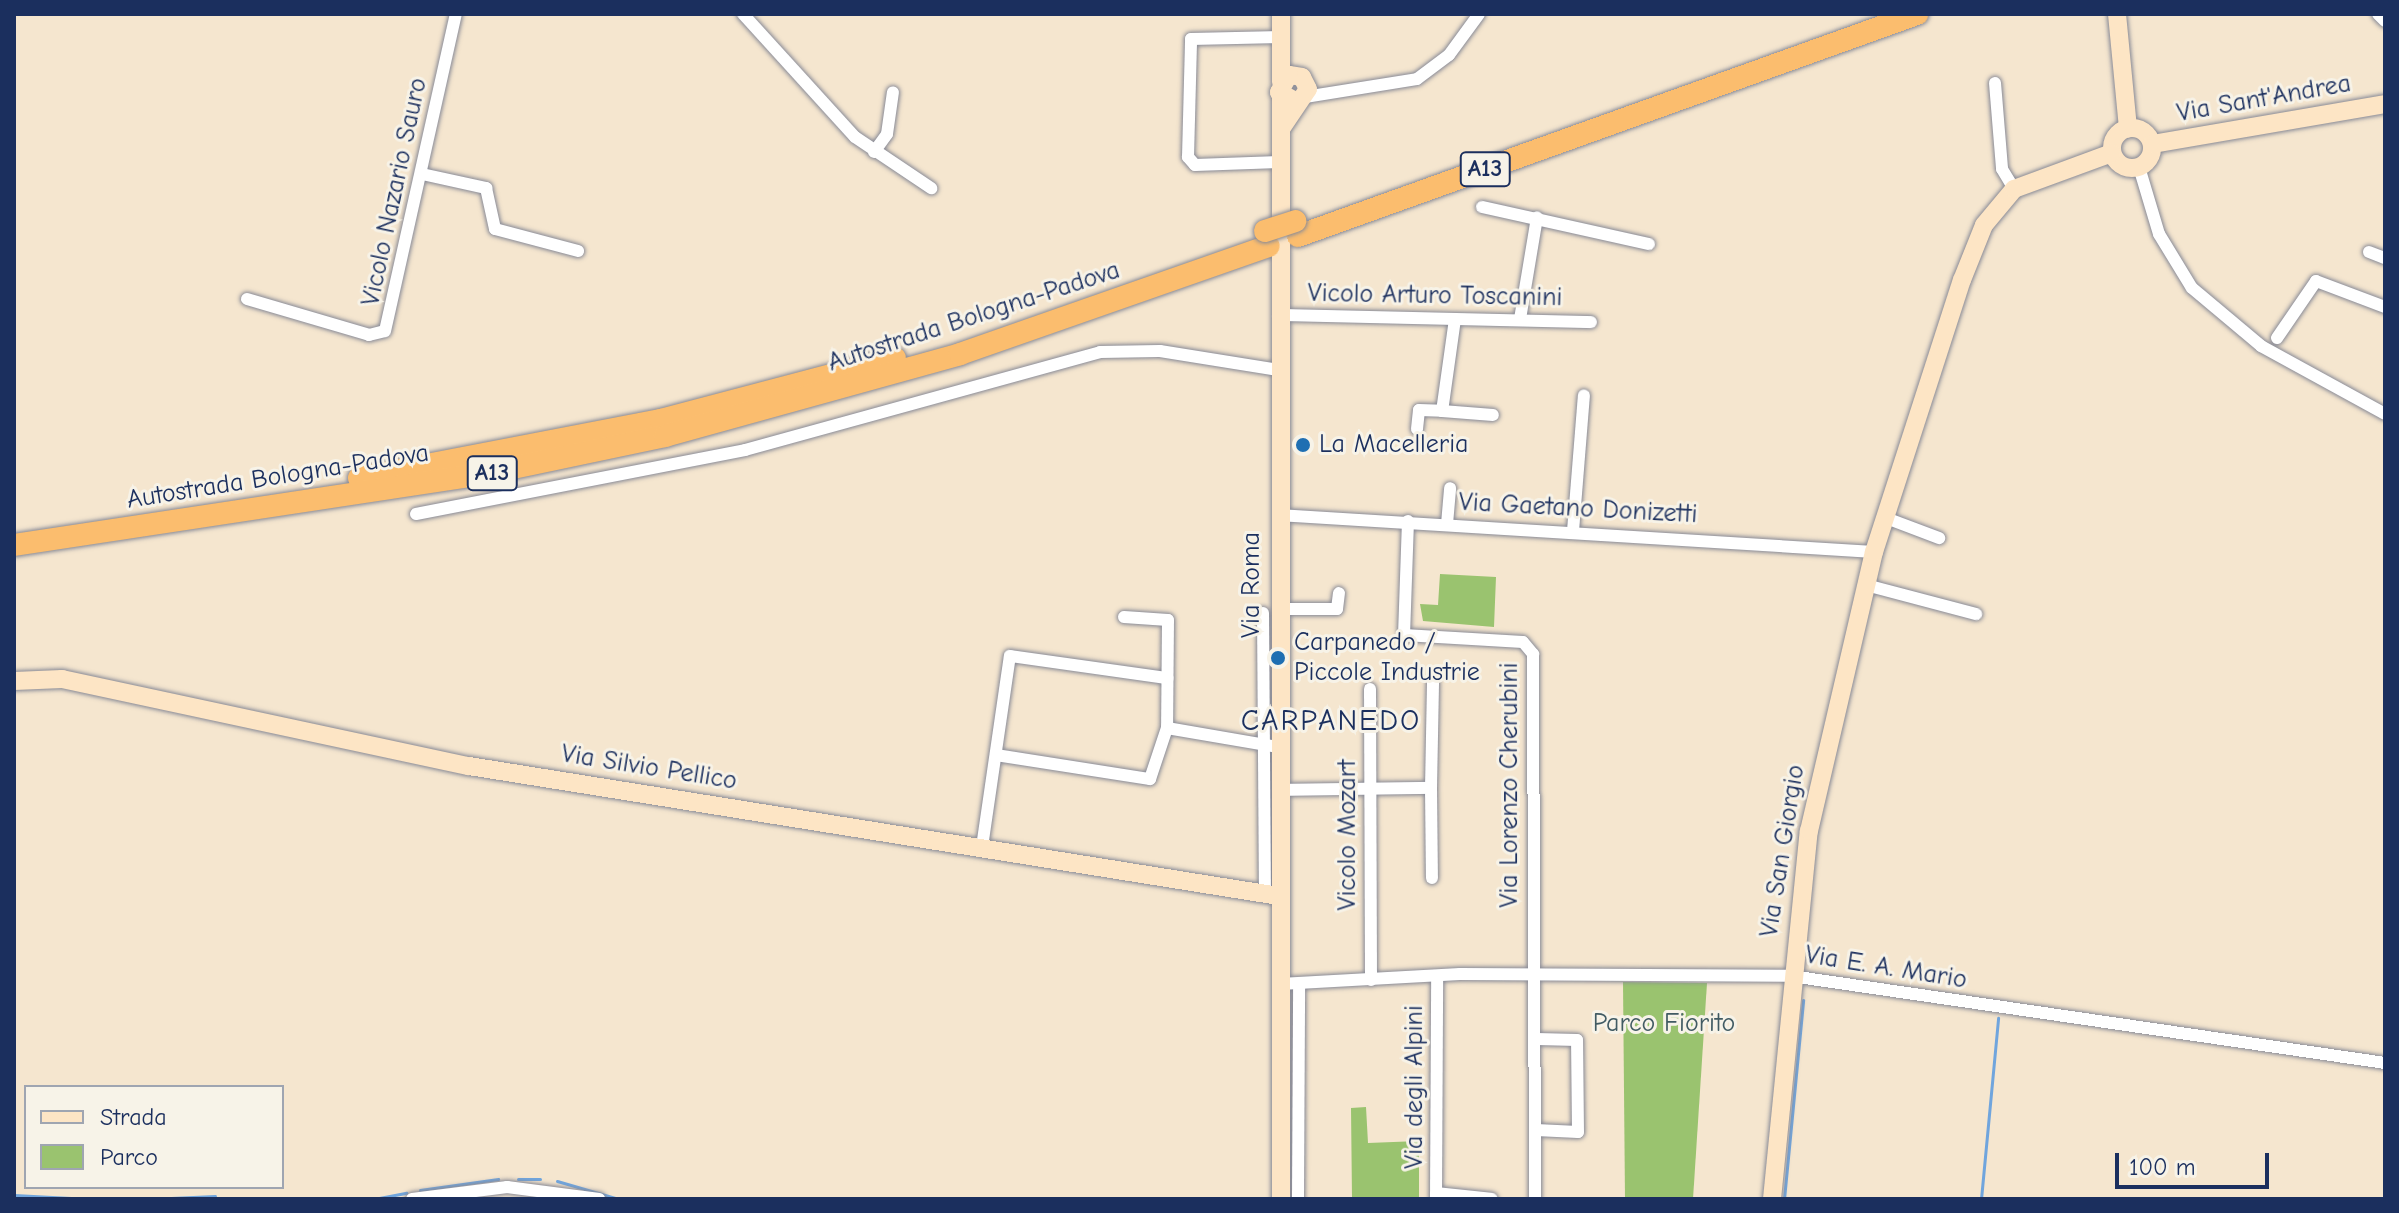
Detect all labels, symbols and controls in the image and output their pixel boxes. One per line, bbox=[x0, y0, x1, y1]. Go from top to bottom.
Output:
street label: Via Sant'Andrea bbox=[2175, 68, 2353, 130]
street label: Vicolo Nazario Sauro bbox=[356, 75, 434, 309]
road number: A13 bbox=[1459, 149, 1511, 189]
street label: Autostrada Bologna-Padova bbox=[824, 255, 1124, 379]
street label: Vicolo Arturo Toscanini bbox=[1307, 278, 1563, 314]
place label: La Macelleria bbox=[1319, 429, 1468, 461]
marker: La Macelleria bbox=[1294, 436, 1312, 454]
street label: Autostrada Bologna-Padova bbox=[125, 438, 431, 516]
road number: A13 bbox=[466, 453, 518, 493]
street label: Via Gaetano Donizetti bbox=[1458, 487, 1698, 531]
street label: Via Roma bbox=[1236, 532, 1268, 638]
place label: Carpanedo / Piccole Industrie bbox=[1294, 627, 1480, 688]
marker: Carpanedo / Piccole Industrie bbox=[1269, 649, 1287, 667]
street label: Via Lorenzo Cherubini bbox=[1494, 662, 1526, 908]
district label: CARPANEDO bbox=[1241, 703, 1421, 739]
street label: Via Silvio Pellico bbox=[559, 739, 739, 797]
street label: Vicolo Mozart bbox=[1332, 760, 1364, 910]
street label: Via San Giorgio bbox=[1754, 763, 1812, 939]
street label: Via E. A. Mario bbox=[1803, 940, 1969, 996]
street label: Via degli Alpini bbox=[1399, 1005, 1431, 1169]
park label: Parco Fiorito bbox=[1593, 1008, 1735, 1040]
legend bbox=[24, 1085, 284, 1189]
text: Strada bbox=[100, 1103, 167, 1131]
scale bar bbox=[2119, 1137, 2273, 1187]
text: Parco bbox=[100, 1143, 158, 1171]
text: 100 m bbox=[2129, 1153, 2196, 1181]

